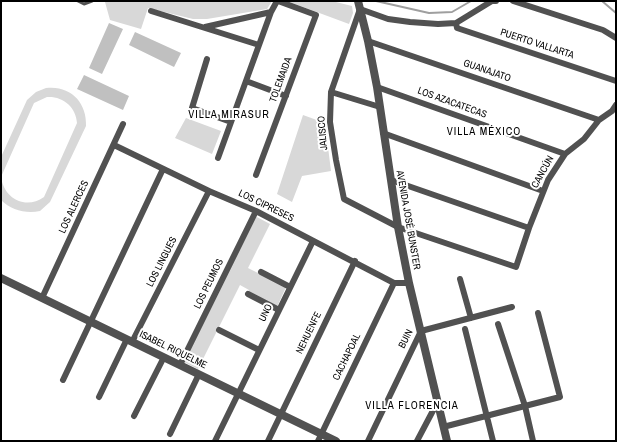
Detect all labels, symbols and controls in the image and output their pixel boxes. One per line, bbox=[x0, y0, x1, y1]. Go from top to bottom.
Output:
street label: PUERTO VALLARTA bbox=[499, 26, 575, 62]
street label: TOLEMAIDA bbox=[267, 56, 295, 104]
street label: GUANAJATO bbox=[462, 57, 512, 85]
street label: LOS AZACATECAS bbox=[416, 85, 488, 121]
district label: VILLA MIRASUR bbox=[188, 108, 270, 122]
street label: JALISCO bbox=[316, 115, 330, 151]
district label: VILLA MÉXICO bbox=[447, 125, 521, 139]
street label: CANCÚN bbox=[529, 154, 557, 190]
street label: AVENIDA JOSÉ BUNSTER bbox=[393, 169, 423, 271]
street label: LOS ALERCES bbox=[57, 179, 91, 235]
street label: LOS CIPRESES bbox=[236, 187, 296, 225]
street label: LOS LINGUES bbox=[144, 235, 180, 289]
street label: LOS PEUMOS bbox=[192, 257, 226, 311]
street label: UNO bbox=[257, 302, 275, 324]
street label: NEHUENFE bbox=[294, 310, 324, 356]
street label: ISABEL RIQUELME bbox=[137, 328, 209, 372]
street label: BUIN bbox=[396, 328, 416, 350]
street label: CACHAPOAL bbox=[331, 332, 363, 382]
district label: VILLA FLORENCIA bbox=[365, 399, 459, 413]

